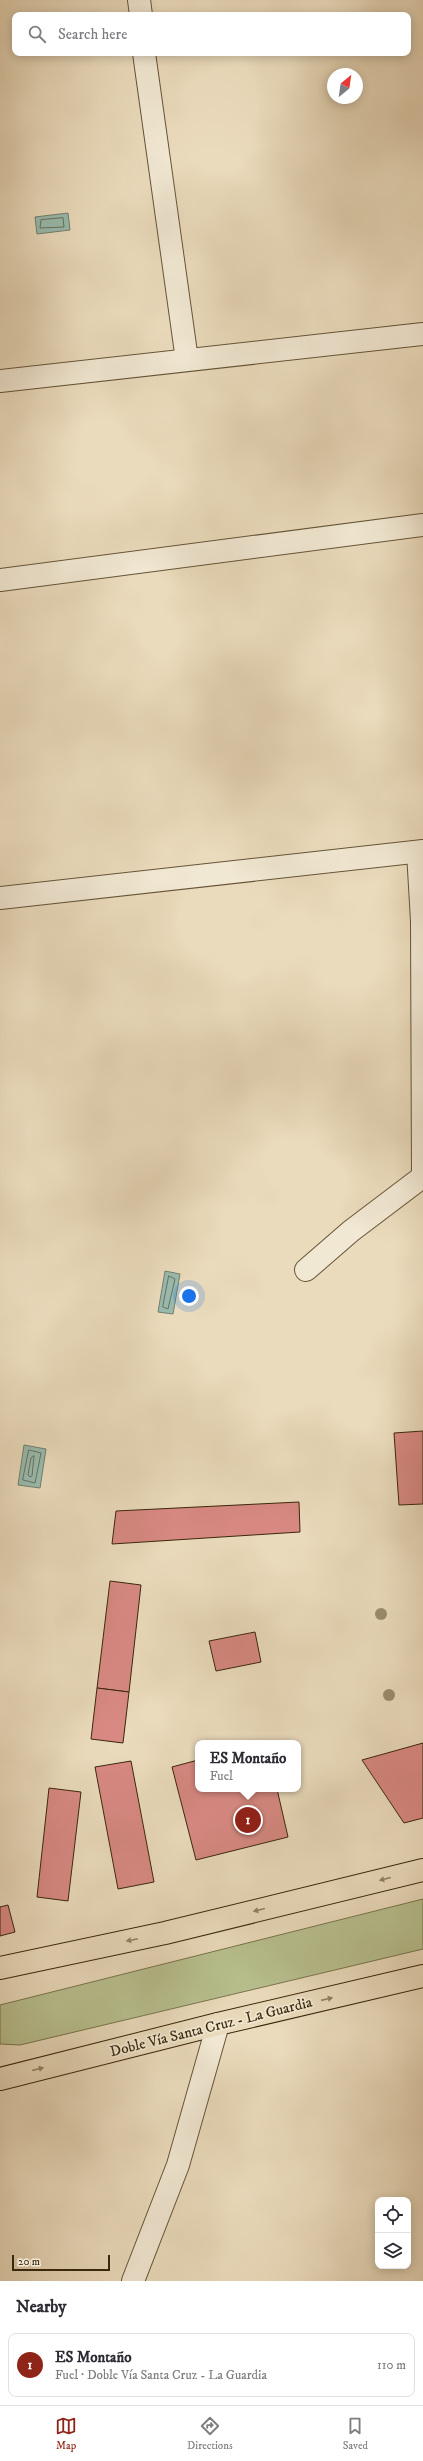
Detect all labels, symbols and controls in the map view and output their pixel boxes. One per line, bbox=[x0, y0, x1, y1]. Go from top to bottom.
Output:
search box bbox=[12, 12, 411, 56]
icon: search bbox=[26, 23, 48, 45]
text: Search here bbox=[58, 25, 127, 44]
north arrow bbox=[327, 68, 363, 104]
your location bbox=[179, 1286, 199, 1306]
popup bbox=[195, 1740, 301, 1792]
text: ES Montaño bbox=[210, 1749, 286, 1768]
text: Fuel bbox=[210, 1768, 233, 1784]
pin: 1 bbox=[235, 1805, 261, 1835]
one-way arrow bbox=[379, 1876, 391, 1882]
one-way arrow bbox=[253, 1907, 265, 1913]
one-way arrow bbox=[126, 1937, 139, 1943]
street label: Doble Vía Santa Cruz - La Guardia bbox=[108, 1993, 315, 2061]
one-way arrow bbox=[321, 1995, 334, 2001]
one-way arrow bbox=[32, 2066, 44, 2072]
map controls bbox=[375, 2197, 411, 2269]
button: locate bbox=[375, 2197, 411, 2233]
button: layers bbox=[375, 2233, 411, 2269]
scale bar bbox=[12, 2253, 110, 2272]
text: 20 m bbox=[18, 2255, 40, 2269]
text: Nearby bbox=[16, 2296, 66, 2318]
text: ES Montaño bbox=[55, 2348, 132, 2367]
text: 1 bbox=[28, 2357, 32, 2373]
text: 110 m bbox=[377, 2357, 406, 2373]
text: Fuel · Doble Vía Santa Cruz - La Guardia bbox=[55, 2367, 267, 2383]
tab: Map bbox=[55, 2415, 77, 2453]
tab: Directions bbox=[187, 2415, 233, 2453]
tab: Saved bbox=[343, 2415, 368, 2453]

